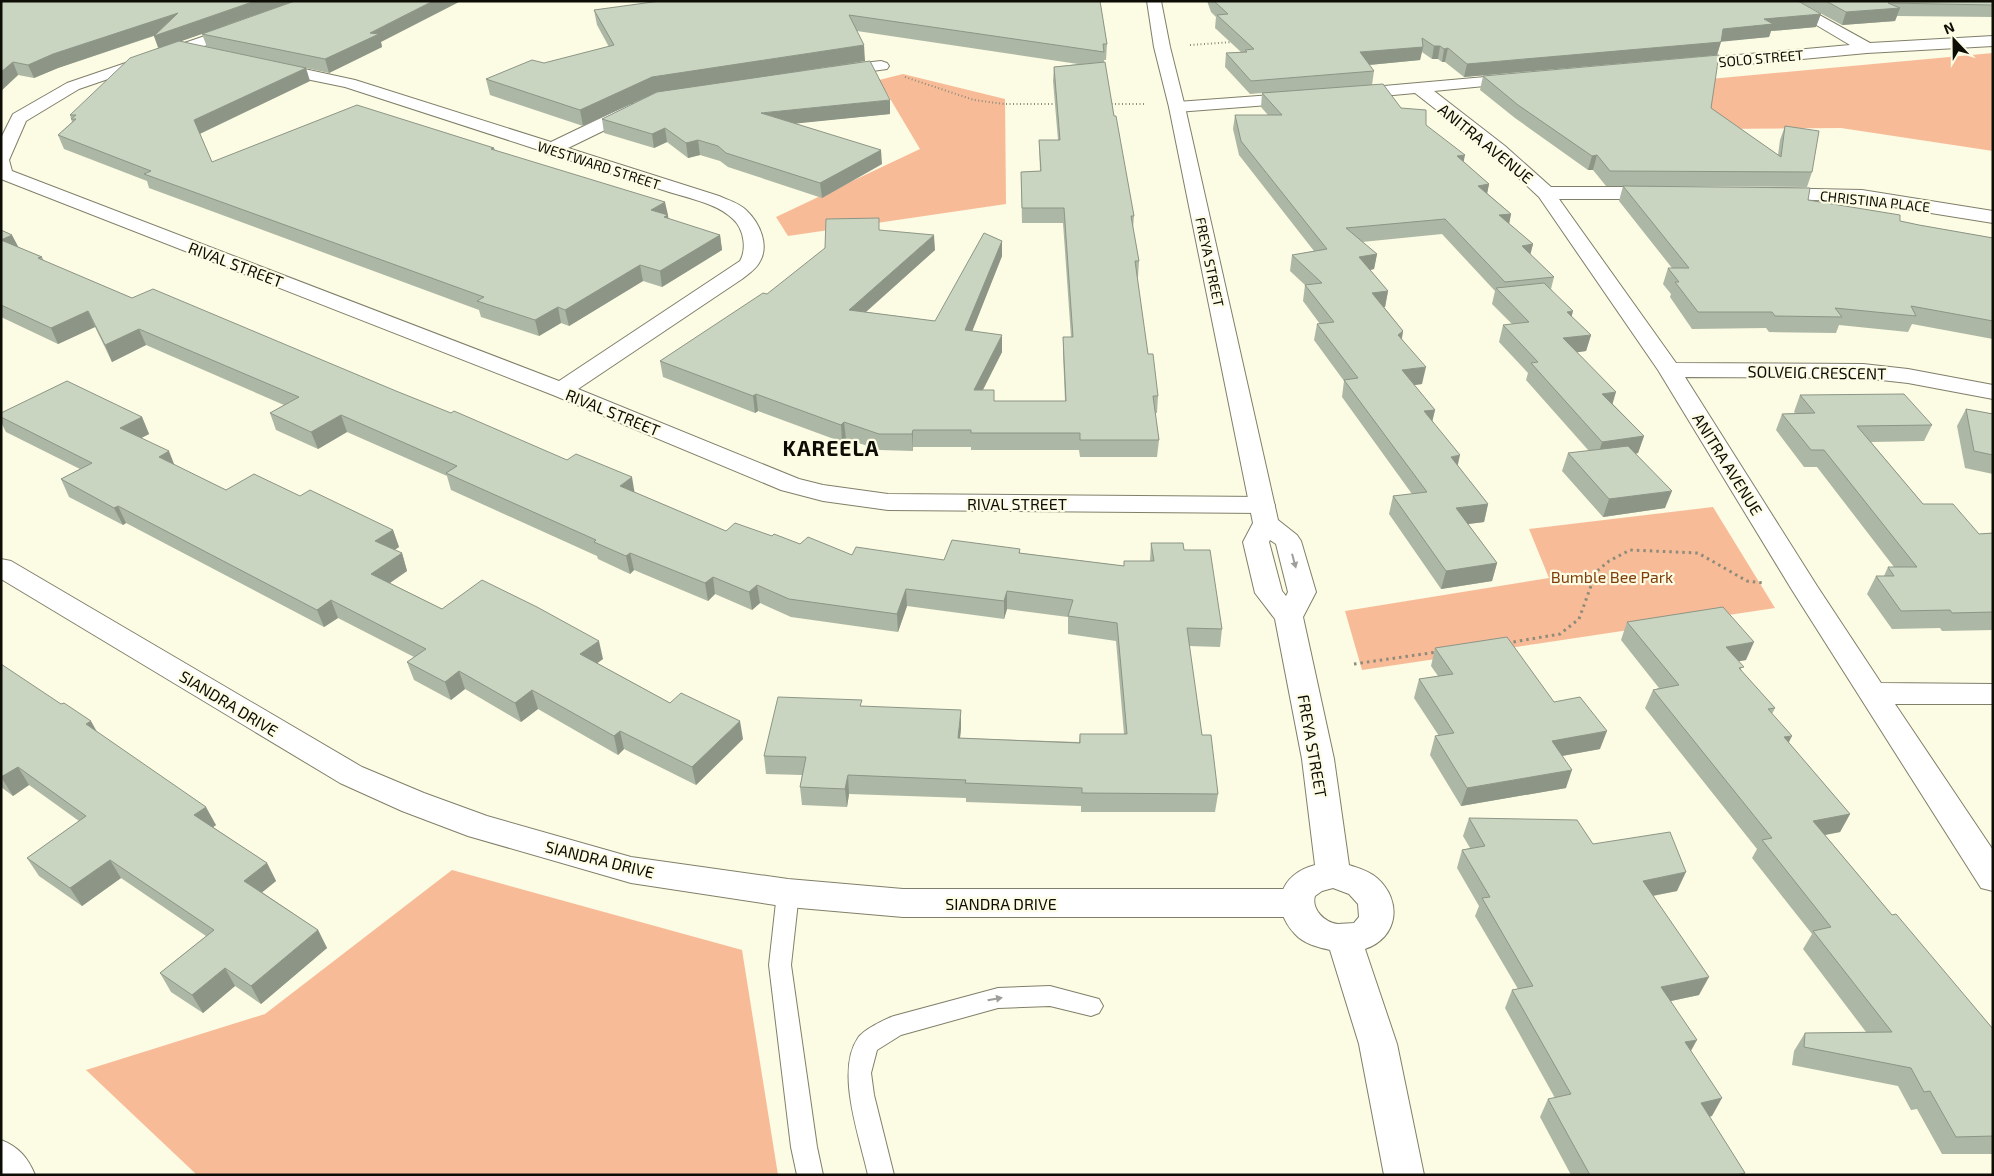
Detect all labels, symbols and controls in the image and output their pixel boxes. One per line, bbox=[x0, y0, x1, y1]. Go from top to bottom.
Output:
north arrow bbox=[1929, 15, 1979, 65]
text: N bbox=[1941, 18, 1957, 37]
street label: SOLO STREET bbox=[1718, 46, 1804, 70]
street label: ANITRA AVENUE bbox=[1435, 99, 1537, 187]
street label: WESTWARD STREET bbox=[535, 137, 663, 193]
street label: CHRISTINA PLACE bbox=[1819, 187, 1931, 215]
street label: FREYA STREET bbox=[1192, 216, 1228, 308]
street label: RIVAL STREET bbox=[186, 237, 286, 291]
street label: SOLVEIG CRESCENT bbox=[1747, 361, 1887, 383]
street label: RIVAL STREET bbox=[563, 384, 663, 440]
street label: ANITRA AVENUE bbox=[1689, 410, 1767, 518]
district label: KAREELA bbox=[783, 435, 879, 460]
street label: RIVAL STREET bbox=[967, 494, 1067, 513]
one-way arrow bbox=[1290, 553, 1298, 568]
park label: Bumble Bee Park bbox=[1551, 567, 1673, 586]
street label: SIANDRA DRIVE bbox=[176, 666, 282, 740]
street label: FREYA STREET bbox=[1295, 693, 1331, 799]
street label: SIANDRA DRIVE bbox=[544, 836, 656, 882]
street label: SIANDRA DRIVE bbox=[945, 894, 1057, 913]
one-way arrow bbox=[988, 994, 1004, 1002]

